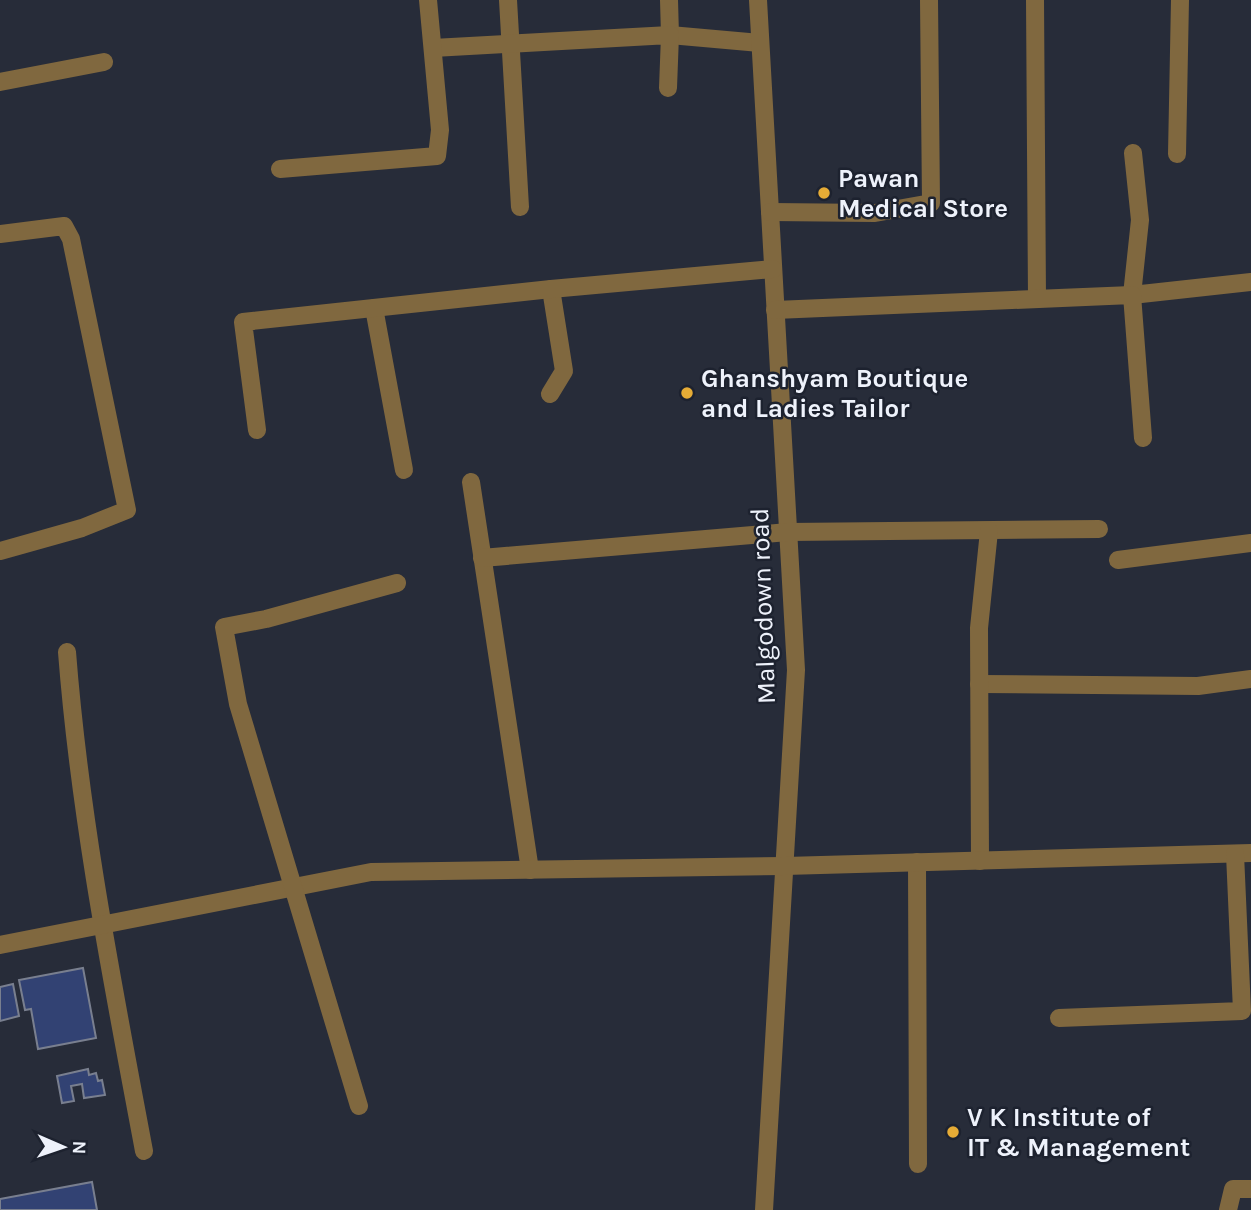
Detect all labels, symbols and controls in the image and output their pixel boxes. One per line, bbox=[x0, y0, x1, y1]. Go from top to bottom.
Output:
place label: Pawan Medical Store bbox=[838, 163, 1008, 224]
marker: Pawan Medical Store bbox=[816, 185, 832, 201]
place label: Ghanshyam Boutique and Ladies Tailor bbox=[701, 363, 968, 424]
marker: Ghanshyam Boutique and Ladies Tailor bbox=[679, 385, 695, 401]
street label: Malgodown road bbox=[744, 507, 782, 705]
place label: V K Institute of IT & Management bbox=[967, 1102, 1190, 1163]
north arrow bbox=[28, 1112, 98, 1182]
marker: V K Institute of IT & Management bbox=[945, 1124, 961, 1140]
text: N bbox=[68, 1140, 90, 1155]

